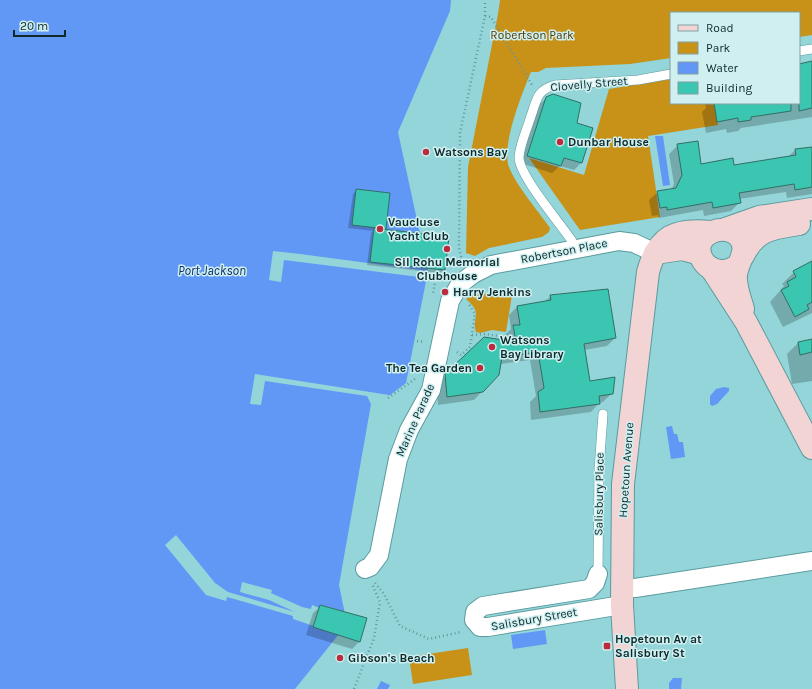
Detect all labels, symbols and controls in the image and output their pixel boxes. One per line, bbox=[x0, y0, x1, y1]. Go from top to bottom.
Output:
scale bar bbox=[14, 12, 65, 38]
legend bbox=[670, 12, 800, 104]
text: 20 m bbox=[20, 19, 48, 33]
text: Road bbox=[706, 21, 734, 35]
park label: Robertson Park bbox=[490, 28, 574, 42]
text: Park bbox=[706, 41, 731, 55]
text: Water bbox=[706, 61, 739, 75]
street label: Clovelly Street bbox=[550, 74, 629, 94]
text: Building bbox=[706, 81, 753, 95]
place label: Dunbar House bbox=[568, 135, 649, 149]
marker: Dunbar House bbox=[555, 137, 565, 147]
place label: Watsons Bay bbox=[434, 145, 507, 159]
marker: Watsons Bay bbox=[421, 147, 431, 157]
place label: Vaucluse Yacht Club bbox=[388, 215, 449, 243]
marker: Vaucluse Yacht Club bbox=[375, 224, 385, 234]
street label: Robertson Place bbox=[519, 236, 609, 266]
marker: Sil Rohu Memorial Clubhouse bbox=[442, 244, 452, 254]
place label: Sil Rohu Memorial Clubhouse bbox=[394, 255, 500, 283]
water label: Port Jackson bbox=[178, 263, 246, 278]
place label: Harry Jenkins bbox=[453, 285, 531, 299]
marker: Harry Jenkins bbox=[440, 287, 450, 297]
place label: Watsons Bay Library bbox=[500, 333, 564, 361]
marker: Watsons Bay Library bbox=[487, 342, 497, 352]
place label: The Tea Garden bbox=[386, 361, 472, 375]
marker: The Tea Garden bbox=[475, 363, 485, 373]
street label: Marine Parade bbox=[393, 381, 437, 459]
street label: Hopetoun Avenue bbox=[616, 422, 636, 518]
street label: Salisbury Place bbox=[591, 452, 607, 536]
street label: Salisbury Street bbox=[490, 604, 579, 633]
place label: Hopetoun Av at Salisbury St bbox=[615, 632, 702, 660]
marker: Hopetoun Av at Salisbury St bbox=[602, 641, 612, 651]
place label: Gibson's Beach bbox=[348, 651, 435, 665]
marker: Gibson's Beach bbox=[335, 653, 345, 663]

